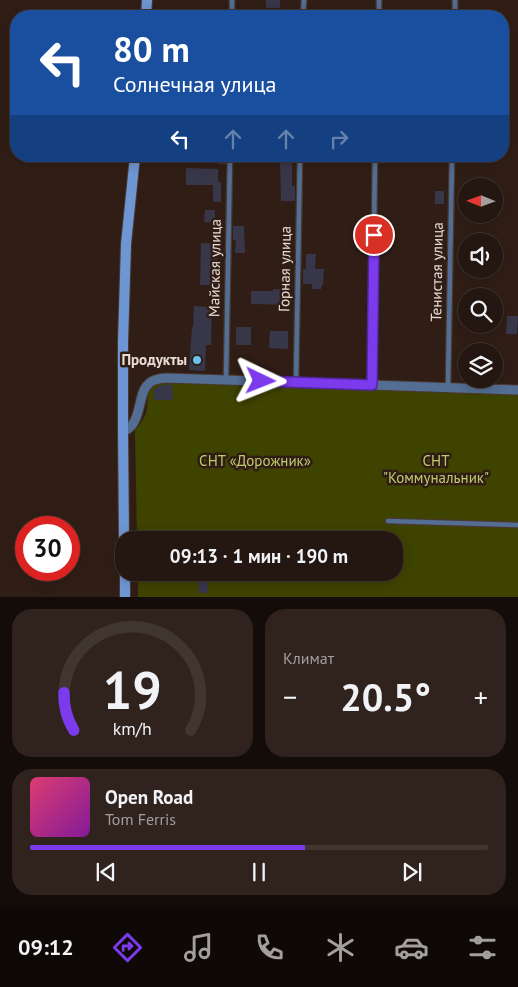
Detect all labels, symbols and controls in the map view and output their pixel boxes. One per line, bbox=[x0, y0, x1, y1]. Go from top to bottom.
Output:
text: 80 m bbox=[113, 26, 190, 72]
icon: left bbox=[30, 30, 95, 95]
text: Солнечная улица bbox=[113, 70, 276, 98]
icon: left bbox=[166, 125, 194, 153]
icon: ahead bbox=[219, 125, 247, 153]
icon: ahead bbox=[272, 125, 300, 153]
icon: right bbox=[325, 125, 353, 153]
north arrow bbox=[458, 178, 502, 222]
map controls bbox=[458, 178, 503, 388]
pin bbox=[353, 214, 395, 256]
street label: Майская улица bbox=[204, 219, 225, 317]
icon: arrive bbox=[360, 221, 388, 249]
street label: Тенистая улица bbox=[426, 222, 447, 322]
street label: Горная улица bbox=[274, 226, 295, 312]
button: sound bbox=[458, 233, 503, 278]
button: search bbox=[458, 288, 503, 333]
button: layers bbox=[458, 343, 503, 388]
place label: Продукты bbox=[121, 350, 187, 369]
marker: Продукты bbox=[191, 354, 203, 366]
position arrow bbox=[234, 354, 286, 406]
park label: СНТ «Дорожник» bbox=[199, 451, 311, 470]
park label: СНТ "Коммунальник" bbox=[383, 451, 489, 487]
speed limit sign: 30 bbox=[15, 516, 80, 581]
text: 09:13 · 1 мин · 190 m bbox=[170, 544, 348, 568]
text: Климат bbox=[283, 648, 334, 668]
text: 19 bbox=[103, 656, 162, 723]
text: 20.5° bbox=[340, 672, 431, 721]
text: − bbox=[283, 678, 297, 715]
text: + bbox=[474, 678, 488, 715]
text: km/h bbox=[113, 717, 152, 740]
text: Open Road bbox=[105, 785, 193, 809]
text: Tom Ferris bbox=[105, 809, 176, 829]
icon: previous bbox=[92, 858, 120, 886]
icon: pause bbox=[245, 858, 273, 886]
icon: next bbox=[398, 858, 426, 886]
icon: directions bbox=[110, 930, 145, 965]
icon: music bbox=[181, 930, 216, 965]
icon: phone bbox=[252, 930, 287, 965]
icon: climate bbox=[323, 930, 358, 965]
icon: car bbox=[394, 930, 429, 965]
icon: filters bbox=[465, 930, 500, 965]
text: 09:12 bbox=[18, 933, 74, 961]

